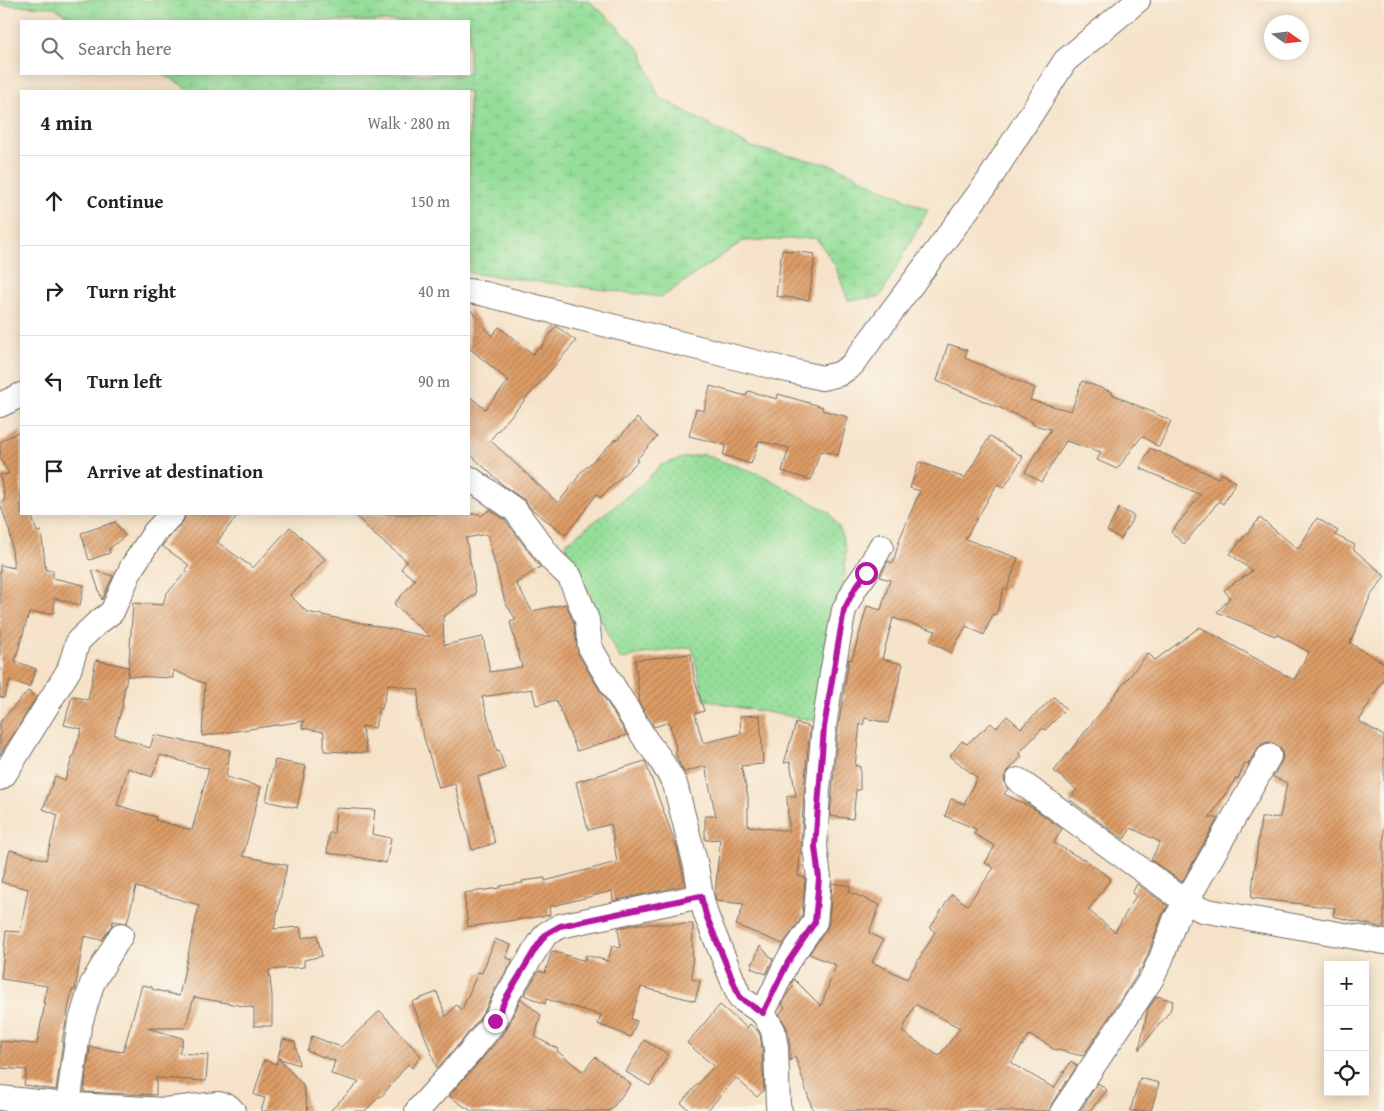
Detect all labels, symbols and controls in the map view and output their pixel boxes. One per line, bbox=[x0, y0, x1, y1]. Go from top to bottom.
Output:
north arrow bbox=[1264, 15, 1309, 60]
search box bbox=[20, 20, 470, 75]
icon: search bbox=[38, 34, 66, 62]
text: Search here bbox=[78, 34, 172, 62]
text: 4 min bbox=[40, 107, 92, 138]
text: Walk · 280 m bbox=[367, 111, 450, 135]
icon: ahead bbox=[40, 187, 68, 215]
text: Continue bbox=[87, 187, 164, 215]
text: 150 m bbox=[410, 189, 450, 213]
icon: right bbox=[40, 277, 68, 305]
text: Turn right bbox=[87, 277, 176, 305]
text: 40 m bbox=[418, 279, 450, 303]
icon: left bbox=[40, 367, 68, 395]
text: Turn left bbox=[87, 367, 162, 395]
text: 90 m bbox=[418, 369, 450, 393]
icon: arrive bbox=[40, 457, 68, 485]
text: Arrive at destination bbox=[87, 457, 263, 485]
route start bbox=[855, 562, 878, 585]
map controls bbox=[1324, 961, 1369, 1096]
button: + bbox=[1324, 961, 1369, 1006]
button: − bbox=[1324, 1006, 1369, 1051]
route end bbox=[484, 1010, 507, 1033]
button: locate bbox=[1324, 1051, 1369, 1096]

